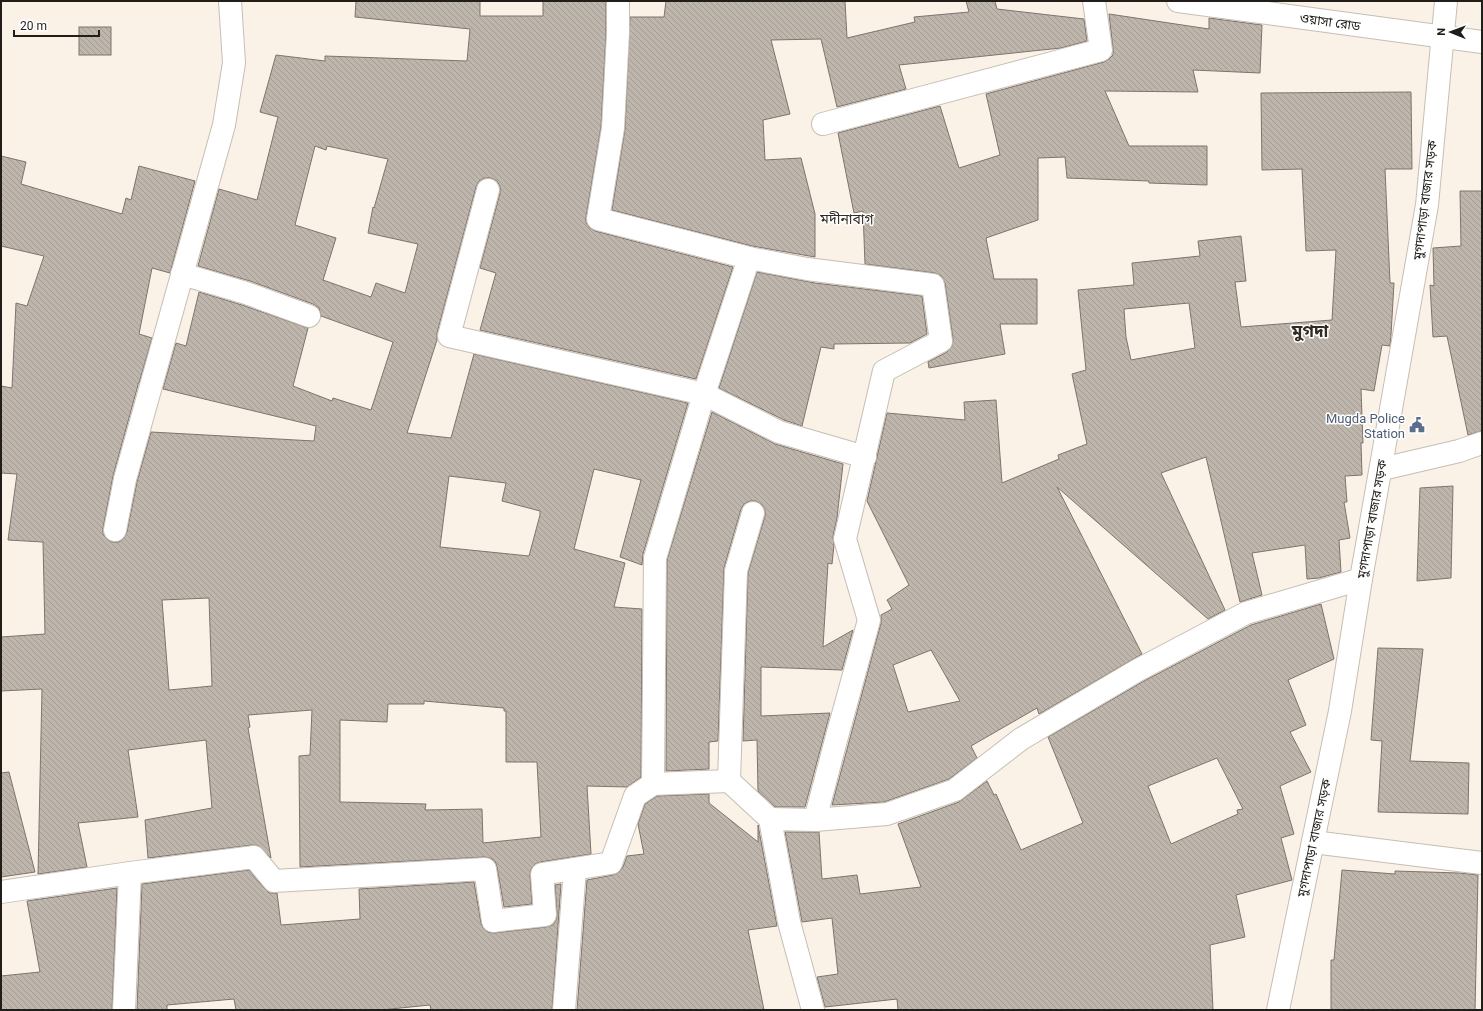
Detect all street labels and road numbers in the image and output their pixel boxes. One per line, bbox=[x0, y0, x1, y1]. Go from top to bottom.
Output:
street label: ওয়াসা রোড bbox=[1299, 10, 1362, 34]
street label: মুগদাপাড়া বাজার সড়ক bbox=[1410, 139, 1441, 262]
street label: মুগদাপাড়া বাজার সড়ক bbox=[1354, 458, 1391, 581]
street label: মুগদাপাড়া বাজার সড়ক bbox=[1294, 777, 1335, 900]

